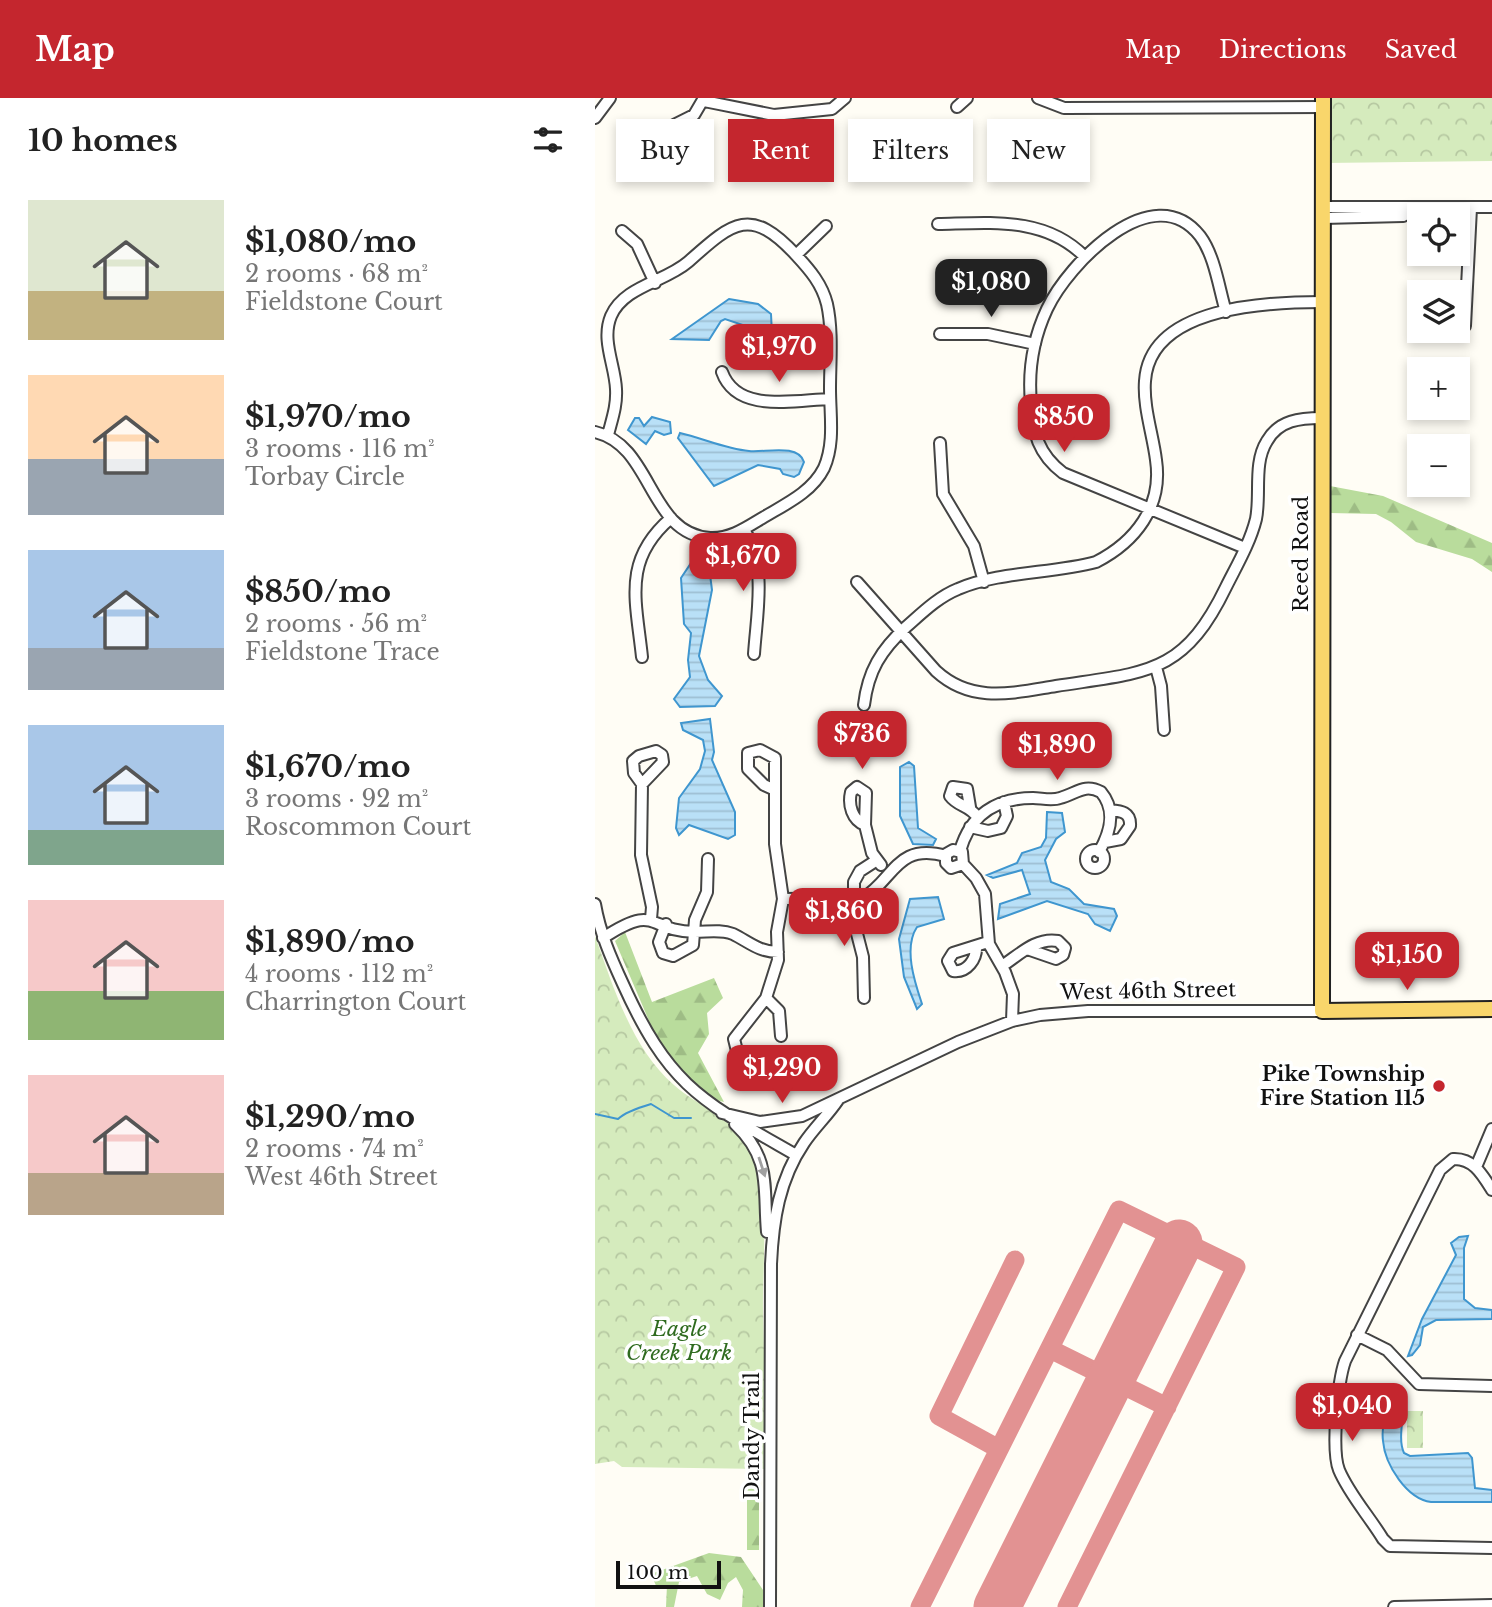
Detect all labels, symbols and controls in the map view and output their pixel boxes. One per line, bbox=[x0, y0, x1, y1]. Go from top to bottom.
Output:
text: Map bbox=[35, 29, 115, 70]
text: Map bbox=[1125, 35, 1181, 64]
text: Directions bbox=[1219, 35, 1347, 64]
text: Saved bbox=[1385, 35, 1457, 64]
chip: Buy bbox=[616, 119, 714, 182]
chip: Rent bbox=[728, 119, 834, 182]
chip: Filters bbox=[848, 119, 973, 182]
chip: New bbox=[987, 119, 1090, 182]
icon: filters bbox=[529, 121, 567, 159]
text: 10 homes bbox=[28, 122, 178, 159]
map controls bbox=[1407, 203, 1470, 497]
button: locate bbox=[1407, 203, 1470, 266]
text: $1,080/mo bbox=[245, 223, 416, 260]
icon: home bbox=[84, 228, 168, 312]
text: 2 rooms · 68 m² bbox=[245, 260, 428, 288]
pin: $1,080 bbox=[934, 260, 1048, 319]
text: $1,080 bbox=[951, 268, 1031, 296]
button: layers bbox=[1407, 280, 1470, 343]
text: Fieldstone Court bbox=[245, 288, 443, 316]
pin: $1,970 bbox=[722, 324, 836, 384]
text: $1,970 bbox=[741, 333, 817, 361]
button: + bbox=[1407, 357, 1470, 420]
pin: $850 bbox=[1023, 394, 1105, 454]
text: $1,970/mo bbox=[245, 398, 411, 435]
icon: home bbox=[84, 403, 168, 487]
text: $850 bbox=[1034, 403, 1094, 431]
button: − bbox=[1407, 434, 1470, 497]
text: 3 rooms · 116 m² bbox=[245, 435, 435, 463]
text: Torbay Circle bbox=[245, 463, 405, 491]
street label: Reed Road bbox=[1288, 496, 1314, 612]
pin: $1,670 bbox=[686, 533, 800, 593]
text: $1,670 bbox=[705, 542, 781, 570]
text: $850/mo bbox=[245, 573, 391, 610]
icon: home bbox=[84, 578, 168, 662]
text: 2 rooms · 56 m² bbox=[245, 610, 427, 638]
text: Fieldstone Trace bbox=[245, 638, 440, 666]
pin: $736 bbox=[821, 712, 903, 771]
text: $736 bbox=[834, 720, 890, 748]
pin: $1,890 bbox=[1000, 722, 1114, 782]
text: $1,890 bbox=[1018, 731, 1096, 759]
text: $1,670/mo bbox=[245, 748, 411, 785]
icon: home bbox=[84, 753, 168, 837]
text: 3 rooms · 92 m² bbox=[245, 785, 428, 813]
text: Roscommon Court bbox=[245, 813, 471, 841]
pin: $1,860 bbox=[787, 888, 901, 948]
text: $1,860 bbox=[805, 897, 883, 925]
text: $1,890/mo bbox=[245, 923, 414, 960]
icon: home bbox=[84, 928, 168, 1012]
pin: $1,150 bbox=[1350, 932, 1464, 992]
text: $1,150 bbox=[1371, 941, 1443, 969]
text: 4 rooms · 112 m² bbox=[245, 960, 433, 988]
street label: West 46th Street bbox=[1059, 976, 1236, 1006]
text: Charrington Court bbox=[245, 988, 466, 1016]
pin: $1,290 bbox=[725, 1046, 839, 1105]
text: $1,290 bbox=[743, 1054, 821, 1082]
place label: Pike Township Fire Station 115 bbox=[1260, 1061, 1425, 1111]
marker: Pike Township Fire Station 115 bbox=[1431, 1078, 1447, 1094]
text: $1,290/mo bbox=[245, 1098, 415, 1135]
icon: home bbox=[84, 1103, 168, 1187]
text: 2 rooms · 74 m² bbox=[245, 1135, 424, 1163]
one-way arrow bbox=[757, 1157, 768, 1178]
text: West 46th Street bbox=[245, 1163, 438, 1191]
park label: Eagle Creek Park bbox=[626, 1316, 732, 1366]
street label: Dandy Trail bbox=[739, 1372, 765, 1500]
pin: $1,040 bbox=[1295, 1384, 1409, 1443]
text: $1,040 bbox=[1312, 1392, 1392, 1420]
scale bar bbox=[616, 1558, 721, 1590]
text: 100 m bbox=[627, 1561, 688, 1584]

